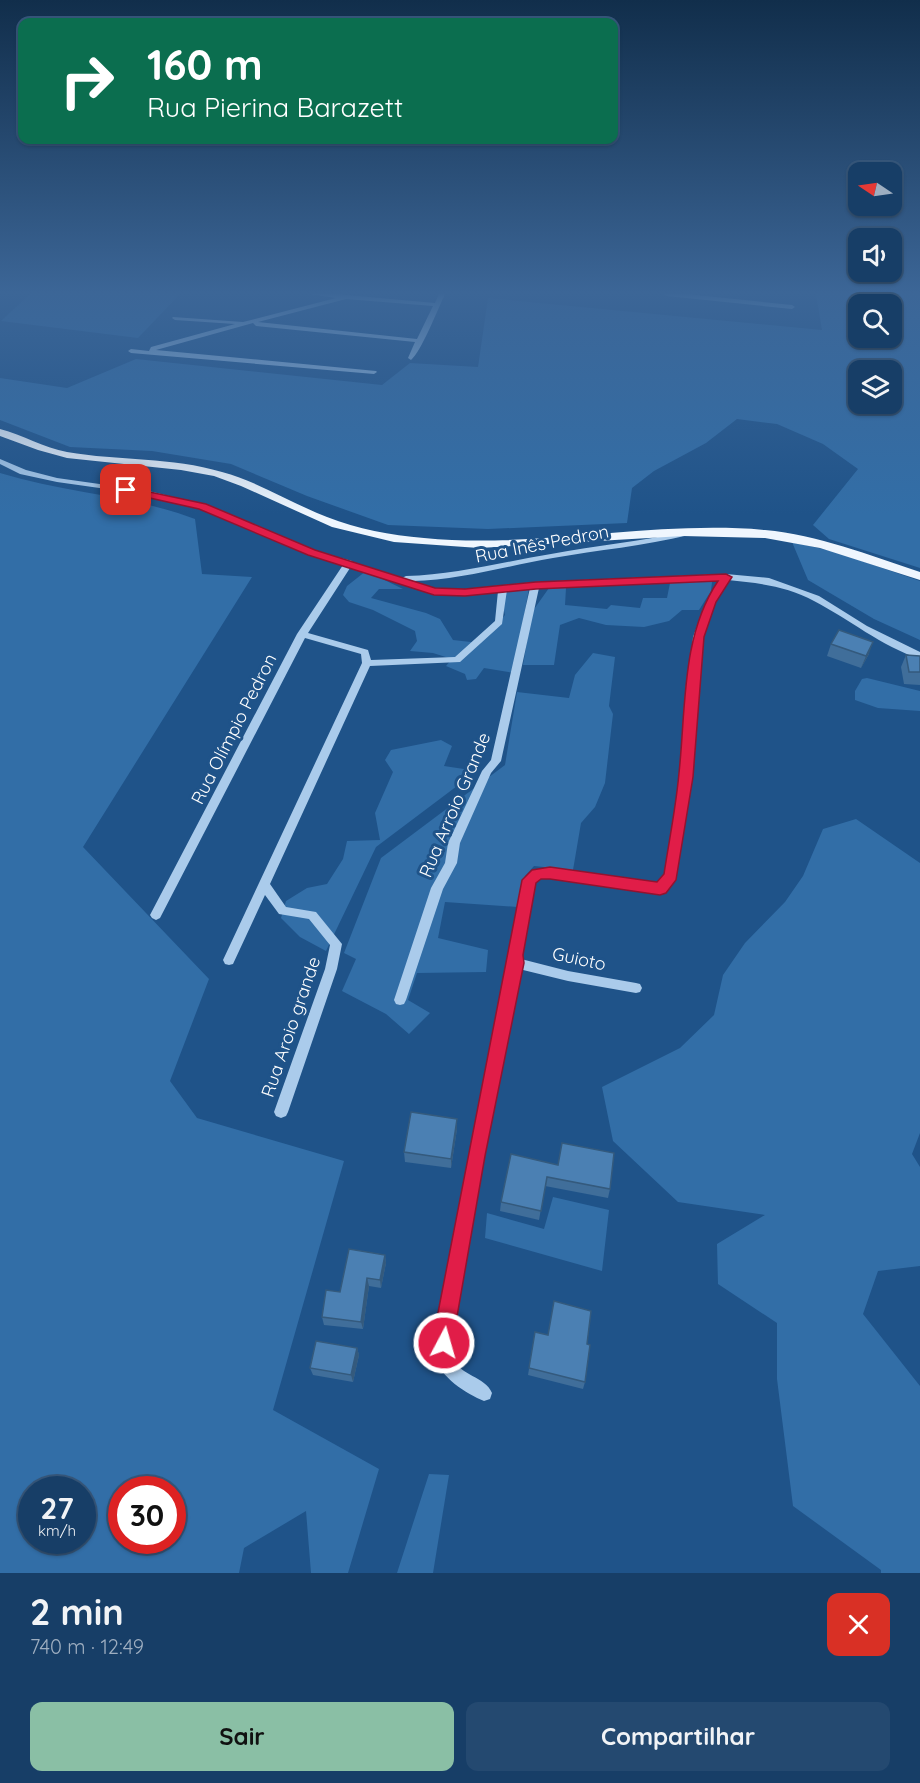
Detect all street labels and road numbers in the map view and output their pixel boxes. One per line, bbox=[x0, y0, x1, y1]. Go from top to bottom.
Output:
street label: Rua Inês Pedron bbox=[473, 519, 611, 568]
street label: Rua Olímpio Pedron bbox=[186, 650, 282, 808]
street label: Rua Arroio Grande bbox=[414, 729, 495, 881]
street label: Guioto bbox=[550, 942, 608, 975]
street label: Rua Aroio grande bbox=[256, 954, 325, 1100]

